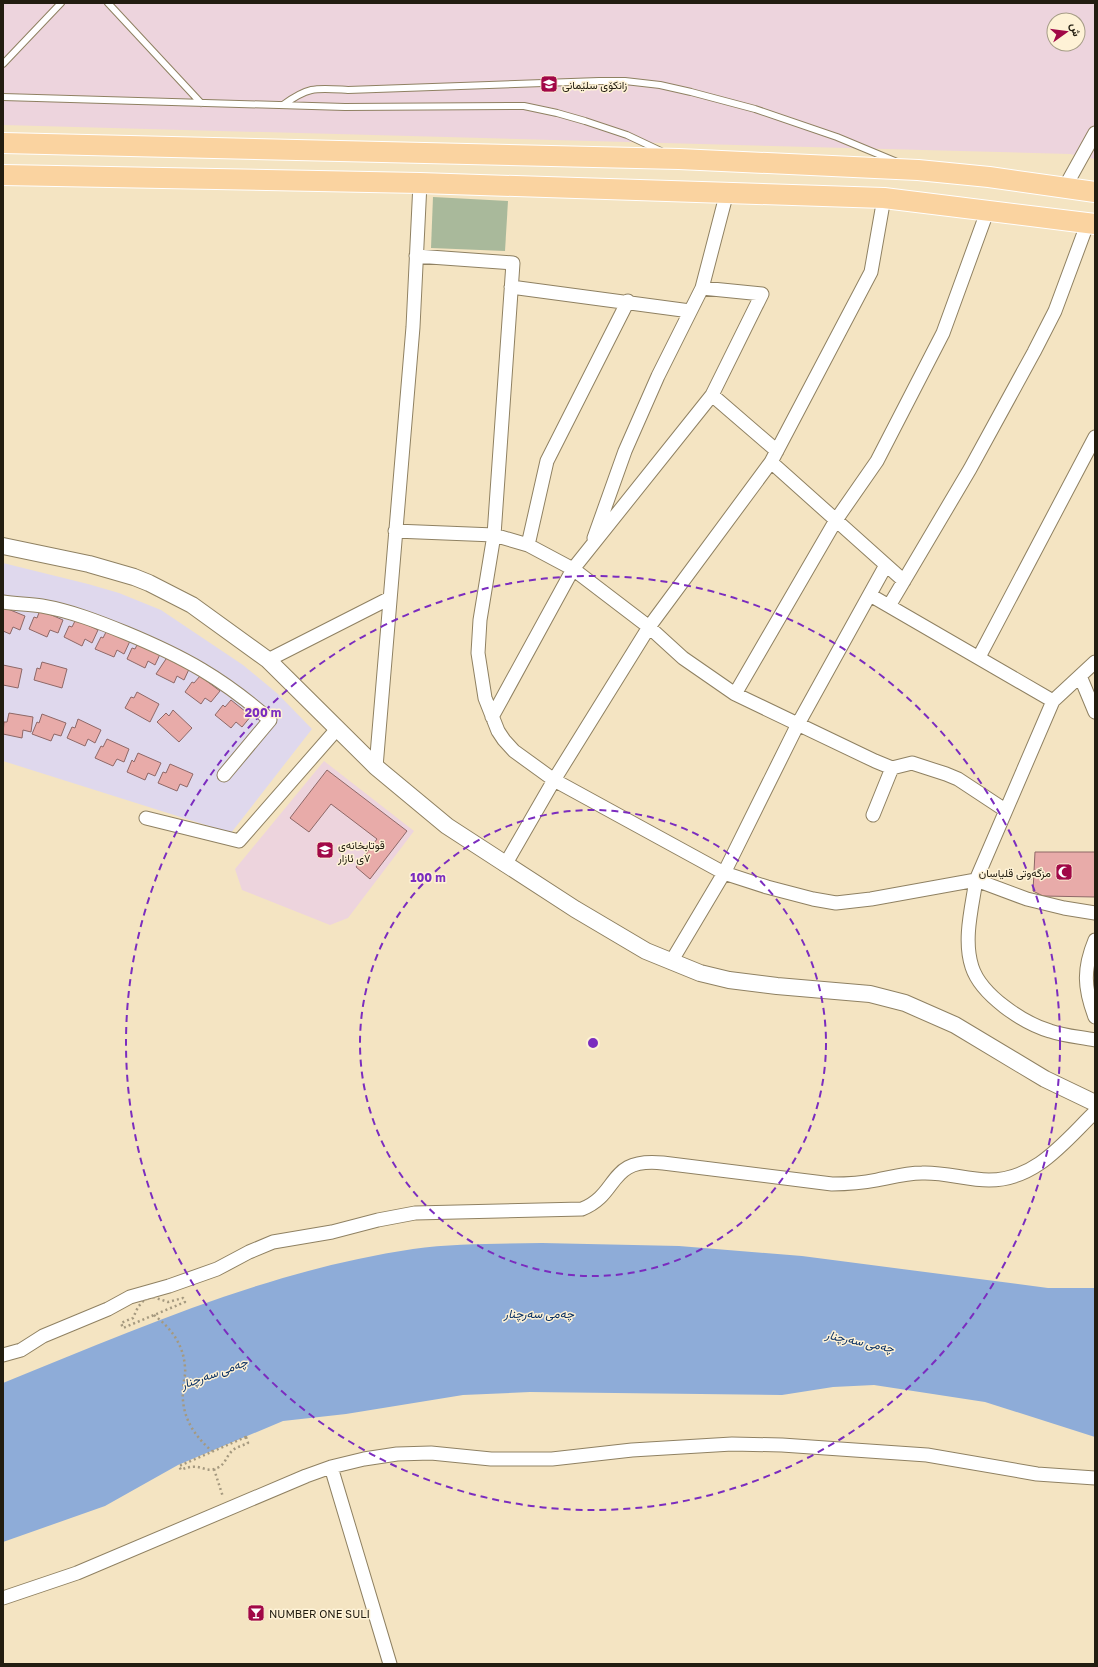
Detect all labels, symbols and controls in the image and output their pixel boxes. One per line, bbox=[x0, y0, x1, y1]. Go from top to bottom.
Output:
north arrow bbox=[1046, 12, 1086, 52]
text: ش bbox=[1067, 21, 1084, 38]
school or university icon: زانکۆی سلێمانی bbox=[539, 74, 559, 94]
place label: زانکۆی سلێمانی bbox=[562, 78, 628, 92]
text: 200 m bbox=[245, 705, 281, 720]
place label: قوتابخانەی ٧ی ئازار bbox=[337, 838, 385, 865]
school or university icon: قوتابخانەی ٧ی ئازار bbox=[315, 840, 335, 860]
mosque icon: مزگەوتی قلیاسان bbox=[1054, 862, 1074, 882]
place label: مزگەوتی قلیاسان bbox=[979, 866, 1051, 880]
text: 100 m bbox=[410, 870, 446, 885]
centre of rings bbox=[586, 1036, 600, 1050]
water label: چەمی سەرچنار bbox=[503, 1306, 575, 1322]
water label: چەمی سەرچنار bbox=[823, 1326, 897, 1357]
water label: چەمی سەرچنار bbox=[178, 1354, 251, 1393]
bar icon: NUMBER ONE SULI bbox=[246, 1603, 266, 1623]
place label: NUMBER ONE SULI bbox=[269, 1607, 370, 1620]

